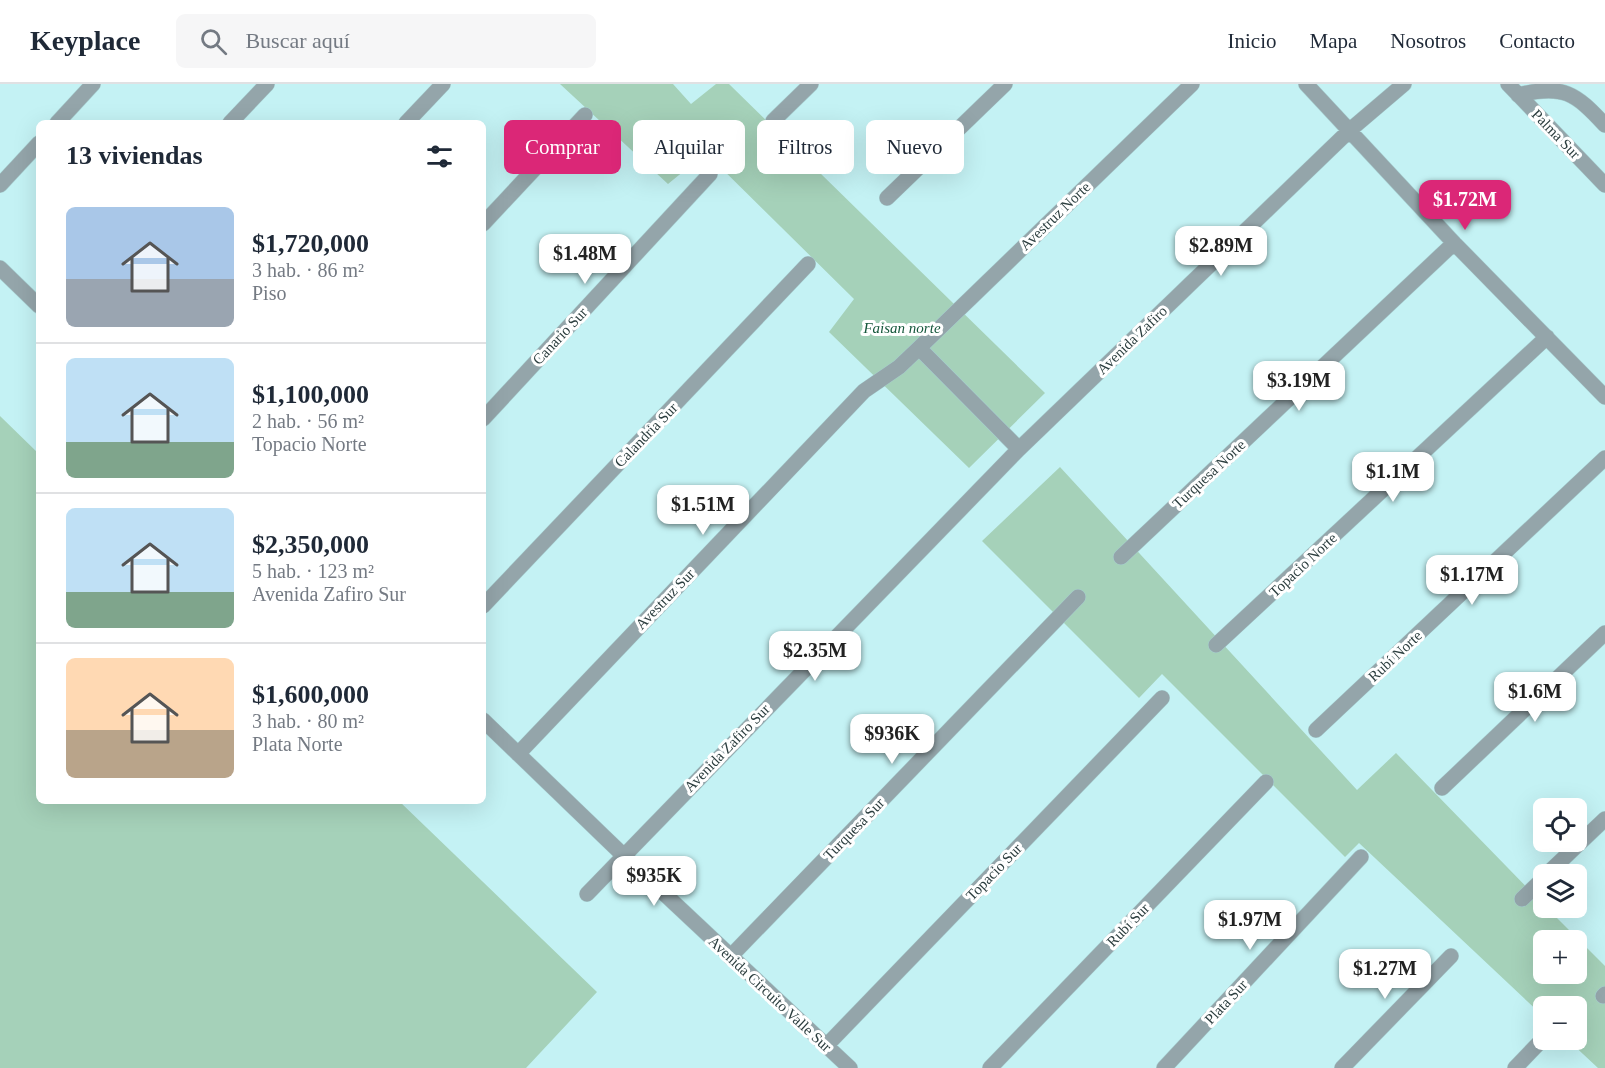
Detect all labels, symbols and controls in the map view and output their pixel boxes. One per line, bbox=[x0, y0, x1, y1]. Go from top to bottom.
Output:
search box bbox=[176, 14, 596, 68]
text: Keyplace bbox=[30, 25, 140, 56]
icon: search bbox=[197, 25, 230, 58]
text: Buscar aquí bbox=[245, 28, 350, 53]
text: Inicio bbox=[1228, 29, 1277, 53]
text: Mapa bbox=[1310, 29, 1357, 53]
text: Nosotros bbox=[1390, 29, 1466, 53]
text: Contacto bbox=[1499, 29, 1575, 53]
street label: Palma Sur bbox=[1529, 106, 1583, 162]
chip: Comprar bbox=[504, 120, 621, 174]
chip: Alquilar bbox=[633, 120, 745, 174]
chip: Filtros bbox=[757, 120, 854, 174]
chip: Nuevo bbox=[866, 120, 964, 174]
icon: filters bbox=[423, 140, 456, 173]
text: 13 viviendas bbox=[66, 141, 203, 170]
street label: Avestruz Norte bbox=[1017, 178, 1094, 253]
pin: $1.72M bbox=[1416, 180, 1514, 231]
text: $1.72M bbox=[1433, 188, 1497, 210]
pin: $2.89M bbox=[1172, 226, 1270, 277]
text: $1,720,000 bbox=[252, 229, 369, 258]
icon: home bbox=[114, 231, 186, 303]
pin: $1.48M bbox=[536, 234, 634, 285]
text: $2.89M bbox=[1189, 234, 1253, 256]
text: $1.48M bbox=[553, 242, 617, 264]
text: 3 hab. · 86 m² bbox=[252, 259, 364, 281]
text: Piso bbox=[252, 282, 286, 304]
street label: Avenida Zafiro bbox=[1094, 303, 1170, 377]
street label: Canario Sur bbox=[530, 304, 590, 368]
park label: Faisan norte bbox=[862, 320, 941, 336]
pin: $3.19M bbox=[1250, 361, 1348, 412]
text: $3.19M bbox=[1267, 369, 1331, 391]
text: $1,100,000 bbox=[252, 380, 369, 409]
icon: home bbox=[114, 382, 186, 454]
street label: Calandria Sur bbox=[611, 400, 681, 470]
text: 2 hab. · 56 m² bbox=[252, 410, 364, 432]
text: Topacio Norte bbox=[252, 433, 367, 455]
street label: Turquesa Norte bbox=[1169, 436, 1249, 512]
pin: $1.1M bbox=[1351, 452, 1435, 503]
text: $1.1M bbox=[1366, 460, 1420, 482]
pin: $1.51M bbox=[654, 485, 752, 536]
text: $1.51M bbox=[671, 493, 735, 515]
text: $2,350,000 bbox=[252, 530, 369, 559]
street label: Topacio Norte bbox=[1266, 530, 1340, 600]
icon: home bbox=[114, 532, 186, 604]
pin: $1.17M bbox=[1423, 555, 1521, 606]
text: 5 hab. · 123 m² bbox=[252, 560, 374, 582]
text: $1.17M bbox=[1440, 563, 1504, 585]
street label: Avestruz Sur bbox=[632, 566, 698, 632]
text: Avenida Zafiro Sur bbox=[252, 583, 406, 605]
street label: Rubí Norte bbox=[1365, 627, 1425, 685]
pin: $2.35M bbox=[766, 631, 864, 682]
text: $2.35M bbox=[783, 639, 847, 661]
pin: $1.6M bbox=[1493, 672, 1577, 723]
text: $1,600,000 bbox=[252, 680, 369, 709]
text: $1.6M bbox=[1508, 680, 1562, 702]
icon: home bbox=[114, 682, 186, 754]
street label: Avenida Zafiro Sur bbox=[681, 701, 773, 795]
text: 3 hab. · 80 m² bbox=[252, 710, 364, 732]
pin: $936K bbox=[850, 714, 934, 765]
text: $936K bbox=[864, 722, 920, 744]
text: Plata Norte bbox=[252, 733, 343, 755]
street label: Turquesa Sur bbox=[821, 795, 887, 863]
map controls bbox=[1533, 798, 1587, 1050]
button: locate bbox=[1533, 798, 1587, 852]
street label: Topacio Sur bbox=[963, 840, 1025, 904]
pin: $935K bbox=[612, 856, 696, 907]
text: $935K bbox=[626, 864, 682, 886]
button: layers bbox=[1533, 864, 1587, 918]
street label: Rubí Sur bbox=[1104, 900, 1152, 950]
pin: $1.97M bbox=[1201, 900, 1299, 951]
text: $1.97M bbox=[1218, 908, 1282, 930]
button: + bbox=[1533, 930, 1587, 984]
street label: Avenida Circuito Valle Sur bbox=[705, 933, 835, 1055]
pin: $1.27M bbox=[1336, 949, 1434, 1000]
text: $1.27M bbox=[1353, 957, 1417, 979]
street label: Plata Sur bbox=[1202, 977, 1250, 1027]
button: − bbox=[1533, 996, 1587, 1050]

